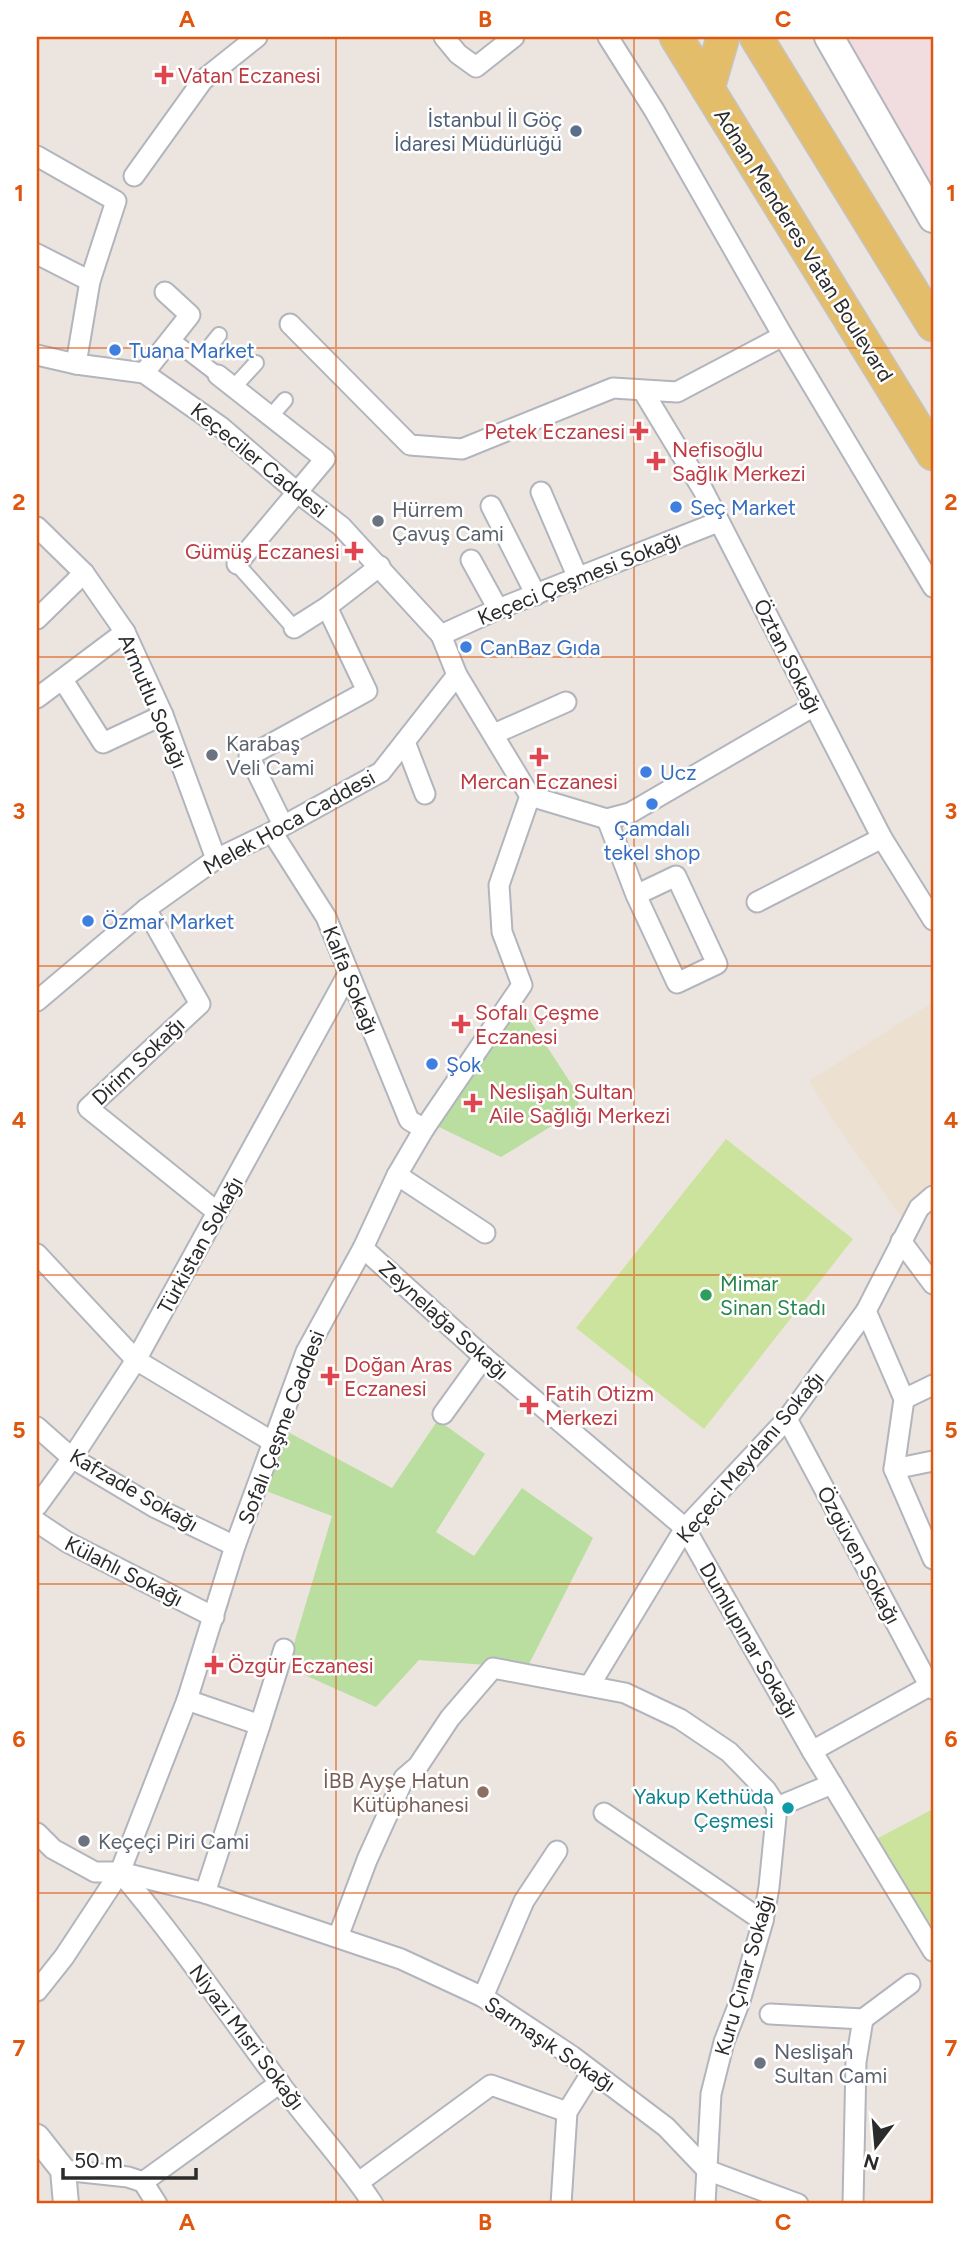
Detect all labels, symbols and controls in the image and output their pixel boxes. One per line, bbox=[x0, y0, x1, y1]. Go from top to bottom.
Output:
text: A bbox=[179, 5, 196, 33]
text: B bbox=[478, 5, 492, 33]
text: C bbox=[775, 5, 792, 33]
place label: Vatan Eczanesi bbox=[178, 63, 321, 88]
marker: Vatan Eczanesi bbox=[156, 67, 172, 83]
street label: Adnan Menderes Vatan Boulevard bbox=[709, 104, 899, 386]
place label: İstanbul İl Göç İdaresi Müdürlüğü bbox=[394, 107, 562, 156]
marker: İstanbul İl Göç İdaresi Müdürlüğü bbox=[568, 123, 584, 139]
text: 1 bbox=[14, 179, 24, 207]
text: 1 bbox=[946, 179, 956, 207]
place label: Tuana Market bbox=[129, 338, 255, 363]
marker: Tuana Market bbox=[107, 342, 123, 358]
street label: Keçeciler Caddesi bbox=[186, 397, 332, 523]
place label: Petek Eczanesi bbox=[484, 419, 625, 444]
marker: Petek Eczanesi bbox=[631, 423, 647, 439]
place label: Nefisoğlu Sağlık Merkezi bbox=[672, 437, 806, 486]
marker: Nefisoğlu Sağlık Merkezi bbox=[646, 451, 666, 471]
text: 2 bbox=[12, 488, 26, 516]
text: 2 bbox=[944, 488, 958, 516]
place label: Seç Market bbox=[690, 495, 796, 520]
place label: Hürrem Çavuş Cami bbox=[392, 497, 504, 546]
marker: Seç Market bbox=[668, 499, 684, 515]
marker: Hürrem Çavuş Cami bbox=[370, 513, 386, 529]
street label: Keçeci Çeşmesi Sokağı bbox=[474, 526, 684, 630]
place label: Gümüş Eczanesi bbox=[185, 539, 340, 564]
marker: Gümüş Eczanesi bbox=[346, 543, 362, 559]
street label: Öztan Sokağı bbox=[748, 595, 828, 717]
street label: Armutlu Sokağı bbox=[113, 630, 193, 772]
place label: CanBaz Gıda bbox=[480, 635, 600, 660]
marker: CanBaz Gıda bbox=[458, 639, 474, 655]
place label: Karabaş Veli Cami bbox=[226, 731, 314, 780]
marker: Karabaş Veli Cami bbox=[204, 747, 220, 763]
marker: Mercan Eczanesi bbox=[531, 749, 547, 765]
place label: Ucz bbox=[660, 760, 697, 785]
street label: Melek Hoca Caddesi bbox=[199, 764, 379, 880]
marker: Ucz bbox=[638, 764, 654, 780]
place label: Mercan Eczanesi bbox=[460, 769, 618, 794]
marker: Çamdalı tekel shop bbox=[644, 796, 660, 812]
text: 3 bbox=[13, 797, 25, 825]
text: 3 bbox=[945, 797, 957, 825]
place label: Çamdalı tekel shop bbox=[604, 816, 700, 865]
place label: Özmar Market bbox=[102, 909, 234, 934]
marker: Özmar Market bbox=[80, 913, 96, 929]
street label: Kalfa Sokağı bbox=[318, 922, 384, 1038]
place label: Sofalı Çeşme Eczanesi bbox=[475, 1000, 599, 1049]
street label: Dirim Sokağı bbox=[87, 1012, 189, 1110]
marker: Sofalı Çeşme Eczanesi bbox=[453, 1016, 469, 1032]
place label: Şok bbox=[446, 1052, 482, 1077]
marker: Şok bbox=[424, 1056, 440, 1072]
place label: Neslişah Sultan Aile Sağlığı Merkezi bbox=[489, 1079, 670, 1128]
marker: Neslişah Sultan Aile Sağlığı Merkezi bbox=[463, 1093, 483, 1113]
text: 4 bbox=[12, 1106, 26, 1134]
text: 4 bbox=[944, 1106, 958, 1134]
street label: Türkistan Sokağı bbox=[152, 1172, 248, 1318]
street label: Zeynelağa Sokağı bbox=[374, 1255, 514, 1385]
place label: Mimar Sinan Stadı bbox=[720, 1271, 826, 1320]
marker: Mimar Sinan Stadı bbox=[698, 1287, 714, 1303]
street label: Sofalı Çeşme Caddesi bbox=[232, 1326, 330, 1528]
place label: Doğan Aras Eczanesi bbox=[344, 1352, 452, 1401]
street label: Keçeci Meydanı Sokağı bbox=[671, 1366, 829, 1548]
marker: Doğan Aras Eczanesi bbox=[322, 1368, 338, 1384]
place label: Fatih Otizm Merkezi bbox=[545, 1381, 654, 1430]
marker: Fatih Otizm Merkezi bbox=[519, 1395, 539, 1415]
text: 5 bbox=[12, 1416, 26, 1444]
text: 5 bbox=[944, 1416, 958, 1444]
street label: Kafzade Sokağı bbox=[65, 1443, 203, 1537]
street label: Özgüven Sokağı bbox=[812, 1482, 906, 1628]
street label: Külahlı Sokağı bbox=[61, 1531, 187, 1611]
street label: Dumlupınar Sokağı bbox=[694, 1558, 804, 1722]
place label: Özgür Eczanesi bbox=[228, 1653, 374, 1678]
marker: Özgür Eczanesi bbox=[206, 1657, 222, 1673]
text: 6 bbox=[12, 1725, 26, 1753]
text: 6 bbox=[944, 1725, 958, 1753]
place label: İBB Ayşe Hatun Kütüphanesi bbox=[323, 1768, 469, 1817]
marker: İBB Ayşe Hatun Kütüphanesi bbox=[475, 1784, 491, 1800]
place label: Yakup Kethüda Çeşmesi bbox=[634, 1784, 774, 1833]
marker: Yakup Kethüda Çeşmesi bbox=[780, 1800, 796, 1816]
place label: Keçeçi Piri Cami bbox=[98, 1829, 249, 1854]
marker: Keçeçi Piri Cami bbox=[76, 1833, 92, 1849]
street label: Kuru Çınar Sokağı bbox=[709, 1892, 779, 2058]
street label: Niyazi Mısri Sokağı bbox=[184, 1959, 310, 2115]
street label: Sarmaşık Sokağı bbox=[480, 1991, 620, 2097]
text: 7 bbox=[13, 2034, 26, 2062]
text: 7 bbox=[945, 2034, 958, 2062]
place label: Neslişah Sultan Cami bbox=[774, 2039, 887, 2088]
marker: Neslişah Sultan Cami bbox=[752, 2055, 768, 2071]
north arrow bbox=[841, 2112, 911, 2182]
scale bar bbox=[63, 2136, 196, 2180]
text: 50 m bbox=[74, 2148, 123, 2173]
text: N bbox=[861, 2149, 882, 2175]
text: A bbox=[179, 2208, 196, 2236]
text: B bbox=[478, 2208, 492, 2236]
text: C bbox=[775, 2208, 792, 2236]

